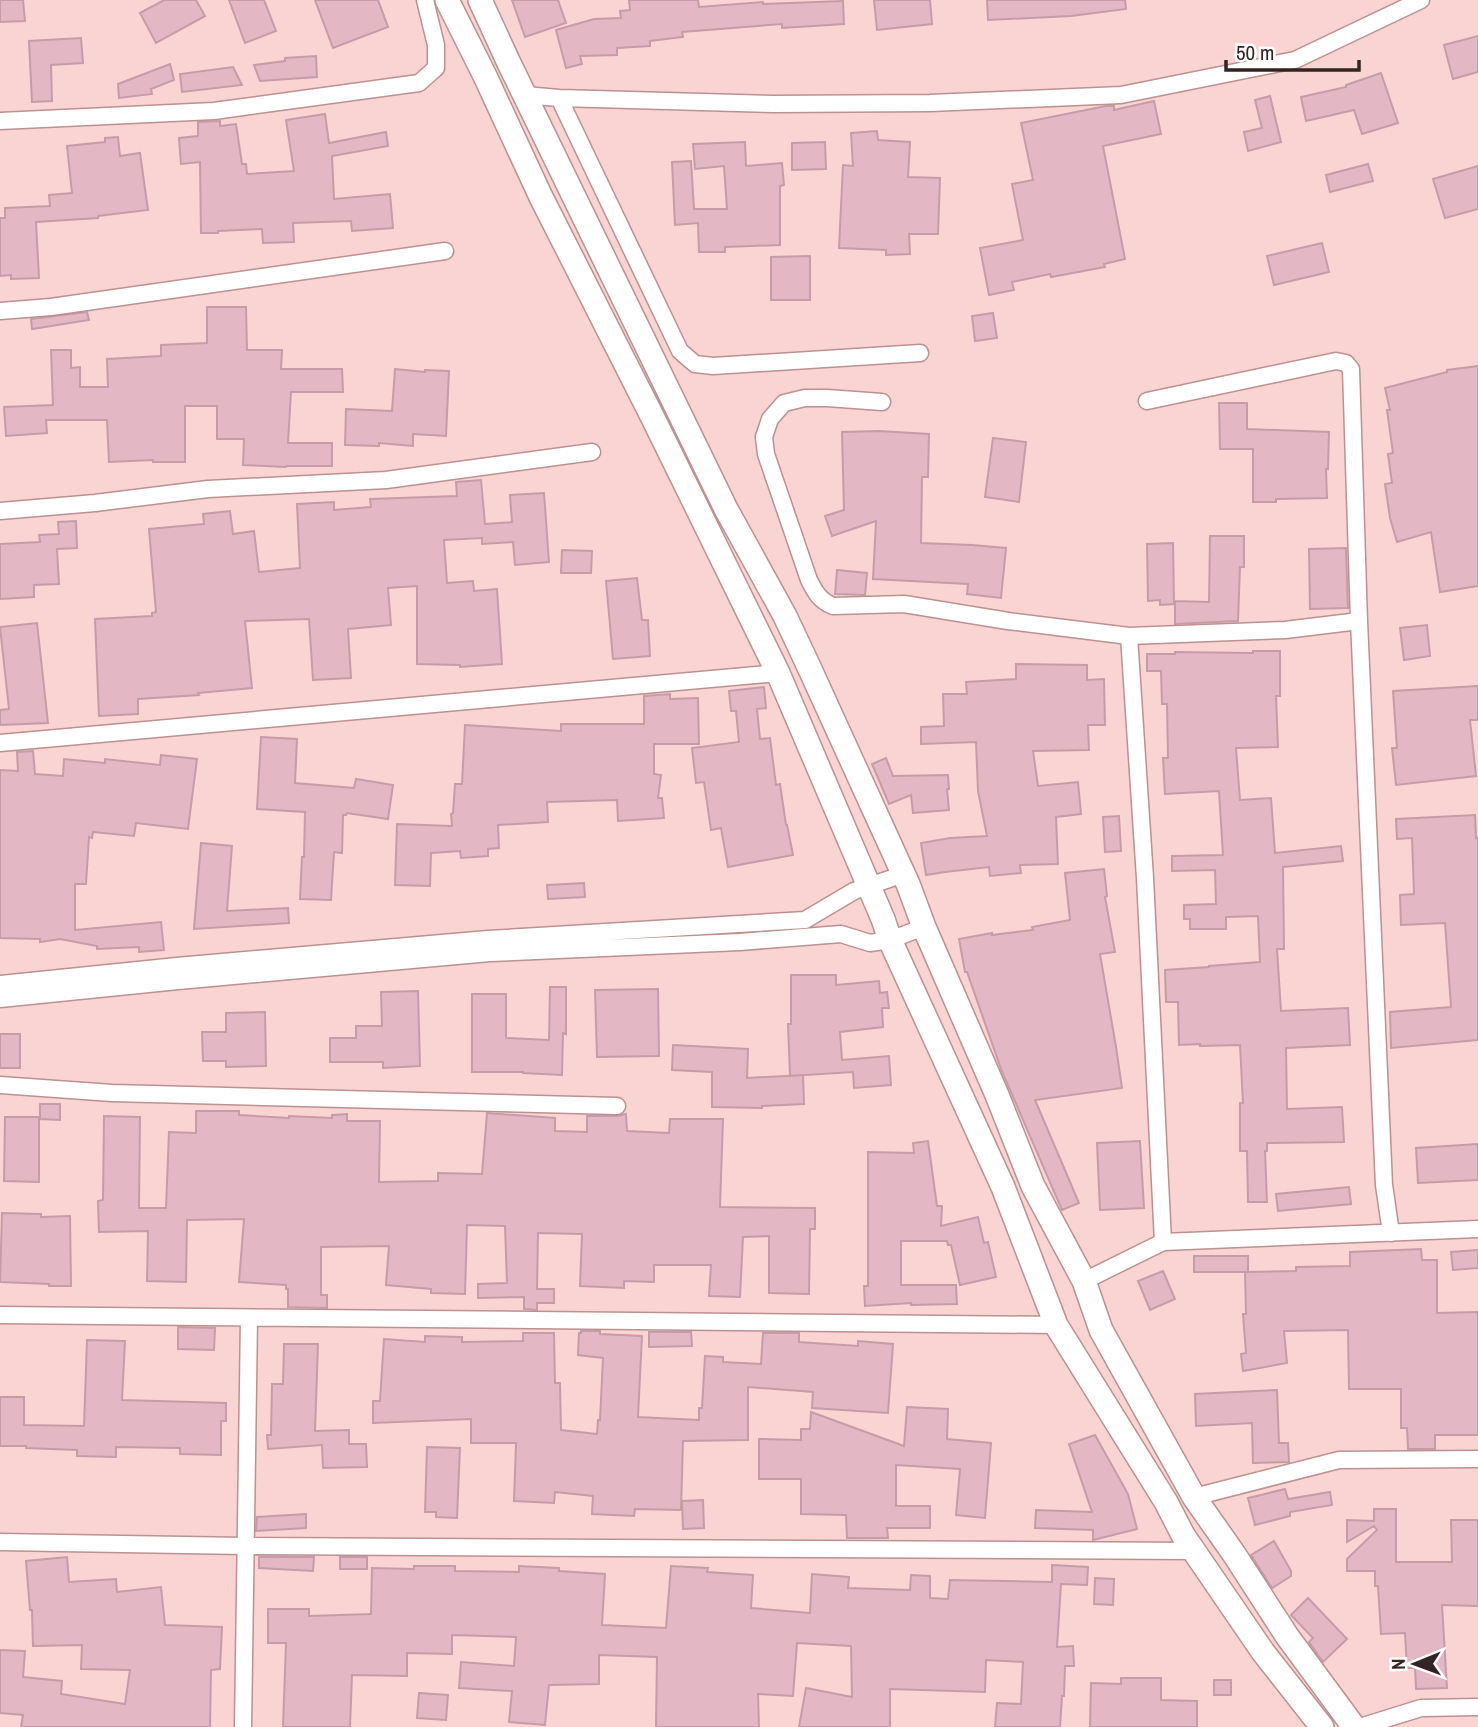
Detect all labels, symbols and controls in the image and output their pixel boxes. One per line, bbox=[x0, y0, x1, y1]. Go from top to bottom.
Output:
scale bar bbox=[1226, 28, 1359, 72]
text: 50 m bbox=[1236, 38, 1274, 67]
north arrow bbox=[1380, 1629, 1450, 1699]
text: N bbox=[1385, 1658, 1411, 1670]

